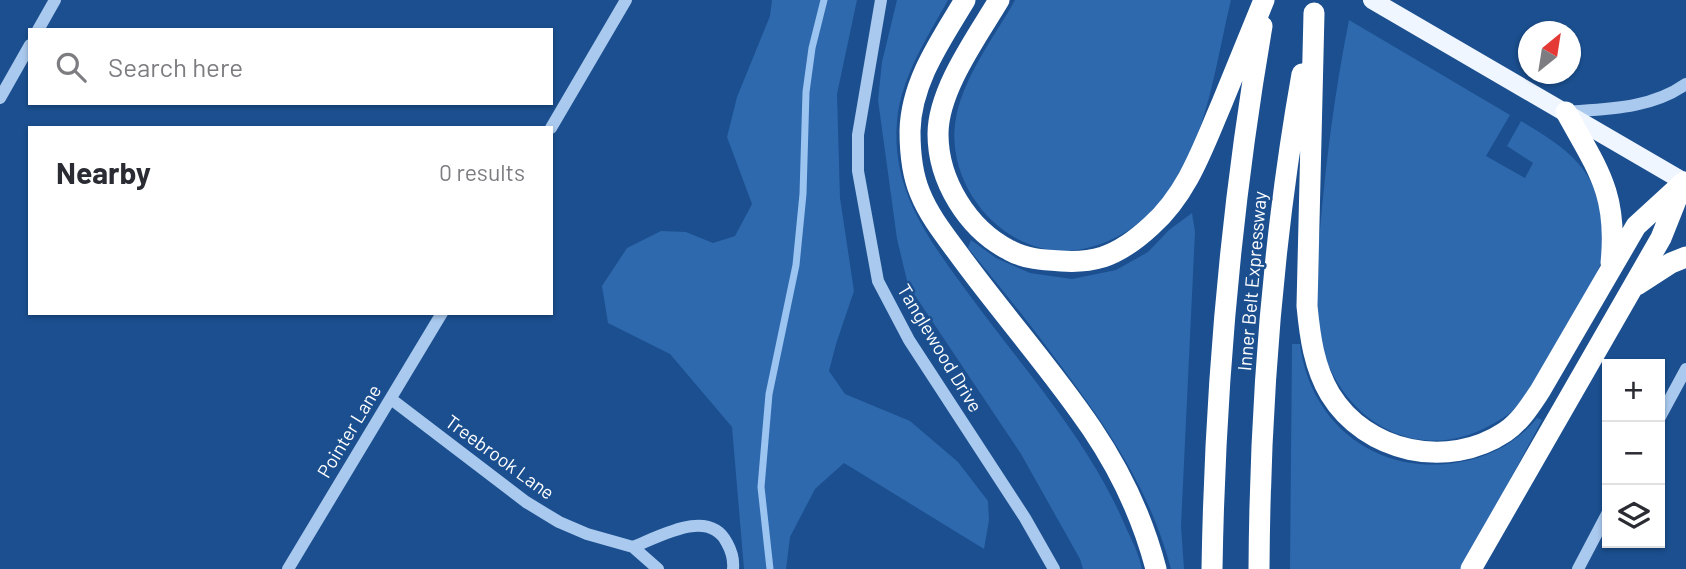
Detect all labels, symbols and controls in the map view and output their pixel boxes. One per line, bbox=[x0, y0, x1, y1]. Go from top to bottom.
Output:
north arrow bbox=[1518, 21, 1581, 84]
search box bbox=[28, 28, 553, 105]
icon: search bbox=[52, 48, 90, 86]
text: Search here bbox=[108, 51, 243, 82]
text: Nearby bbox=[56, 154, 151, 190]
text: 0 results bbox=[439, 158, 525, 186]
street label: Inner Belt Expressway bbox=[1232, 190, 1271, 372]
street label: Tanglewood Drive bbox=[893, 279, 988, 416]
map controls bbox=[1602, 359, 1665, 548]
button: + bbox=[1602, 359, 1665, 422]
street label: Pointer Lane bbox=[312, 380, 385, 481]
street label: Treebrook Lane bbox=[441, 409, 559, 504]
button: − bbox=[1602, 422, 1665, 485]
button: layers bbox=[1602, 485, 1665, 548]

